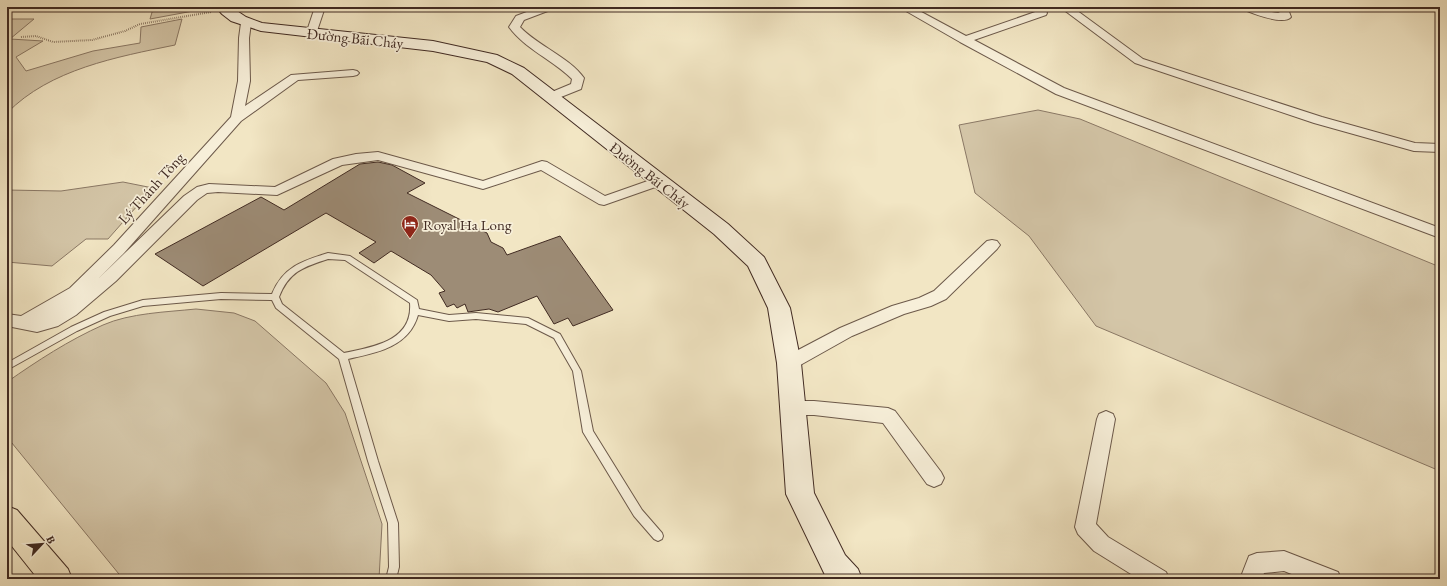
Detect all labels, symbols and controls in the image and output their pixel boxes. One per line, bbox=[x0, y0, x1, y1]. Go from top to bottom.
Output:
street label: Đường Bãi Cháy bbox=[306, 23, 405, 53]
street label: Đường Bãi Cháy bbox=[606, 138, 694, 213]
street label: Lý Thánh Tông bbox=[114, 148, 189, 228]
hotel icon: Royal Ha Long bbox=[400, 214, 420, 239]
place label: Royal Ha Long bbox=[423, 215, 512, 234]
north arrow bbox=[22, 524, 62, 564]
text: B bbox=[43, 533, 59, 546]

